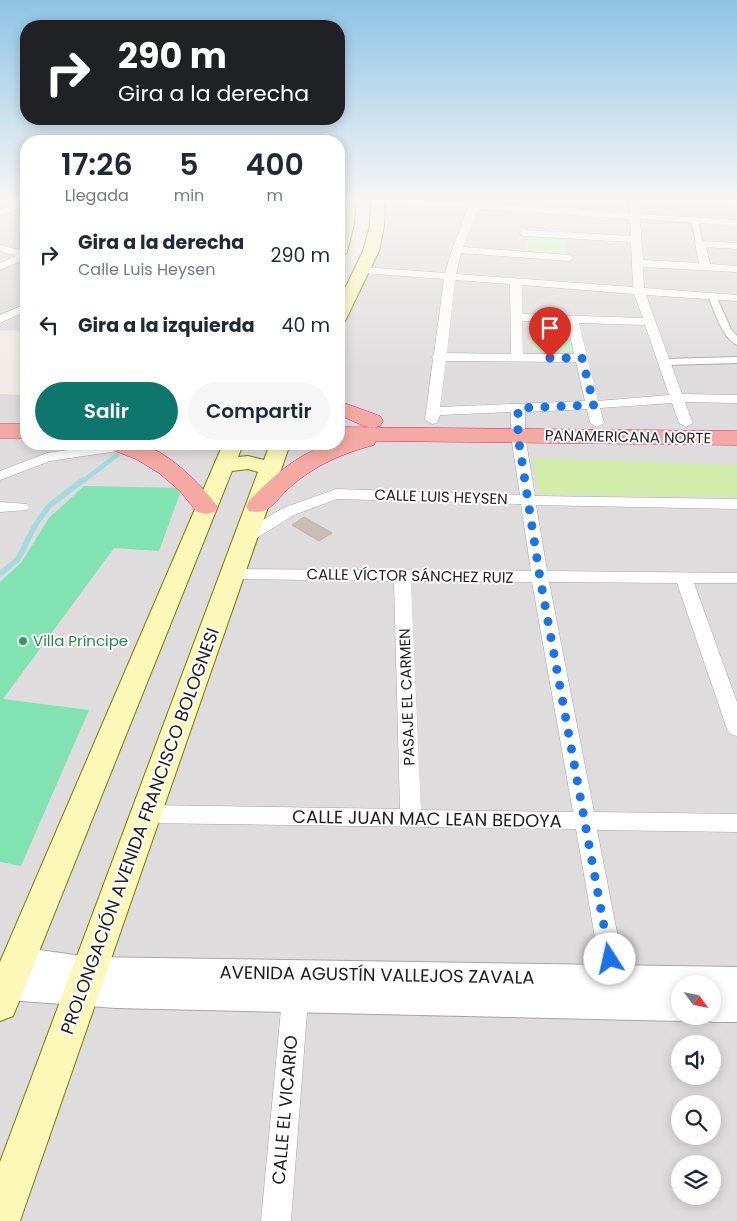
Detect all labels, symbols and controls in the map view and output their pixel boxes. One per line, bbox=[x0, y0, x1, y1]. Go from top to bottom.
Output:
text: 290 m bbox=[118, 31, 227, 80]
icon: right bbox=[35, 40, 100, 105]
text: Gira a la derecha bbox=[118, 78, 309, 109]
text: 17:26 bbox=[61, 143, 133, 186]
text: 5 bbox=[179, 143, 199, 186]
text: 400 bbox=[245, 143, 304, 186]
text: Llegada bbox=[65, 184, 129, 207]
text: min bbox=[174, 184, 204, 207]
text: m bbox=[266, 184, 283, 207]
text: Gira a la derecha bbox=[78, 229, 244, 256]
icon: right bbox=[35, 241, 63, 269]
text: 290 m bbox=[271, 242, 330, 269]
text: Calle Luis Heysen bbox=[78, 258, 215, 281]
pin bbox=[529, 307, 571, 358]
icon: left bbox=[35, 311, 63, 339]
text: Gira a la izquierda bbox=[78, 312, 255, 339]
text: 40 m bbox=[281, 312, 330, 339]
icon: arrive bbox=[536, 314, 564, 342]
button: Salir bbox=[35, 382, 178, 440]
button: Compartir bbox=[188, 382, 330, 440]
street label: PANAMERICANA NORTE bbox=[545, 425, 711, 448]
street label: CALLE LUIS HEYSEN bbox=[374, 484, 508, 509]
street label: CALLE VÍCTOR SÁNCHEZ RUIZ bbox=[306, 563, 514, 588]
street label: PROLONGACIÓN AVENIDA FRANCISCO BOLOGNESI bbox=[54, 624, 225, 1038]
street label: PASAJE EL CARMEN bbox=[394, 628, 419, 766]
place label: Villa Príncipe bbox=[33, 630, 128, 651]
marker: Villa Príncipe bbox=[17, 635, 29, 647]
street label: CALLE JUAN MAC LEAN BEDOYA bbox=[292, 804, 562, 833]
position arrow bbox=[583, 932, 635, 984]
street label: AVENIDA AGUSTÍN VALLEJOS ZAVALA bbox=[219, 959, 535, 990]
north arrow bbox=[671, 975, 721, 1025]
map controls bbox=[671, 975, 721, 1205]
street label: CALLE EL VICARIO bbox=[266, 1034, 303, 1186]
button: sound bbox=[671, 1035, 721, 1085]
button: search bbox=[671, 1095, 721, 1145]
button: layers bbox=[671, 1155, 721, 1205]

